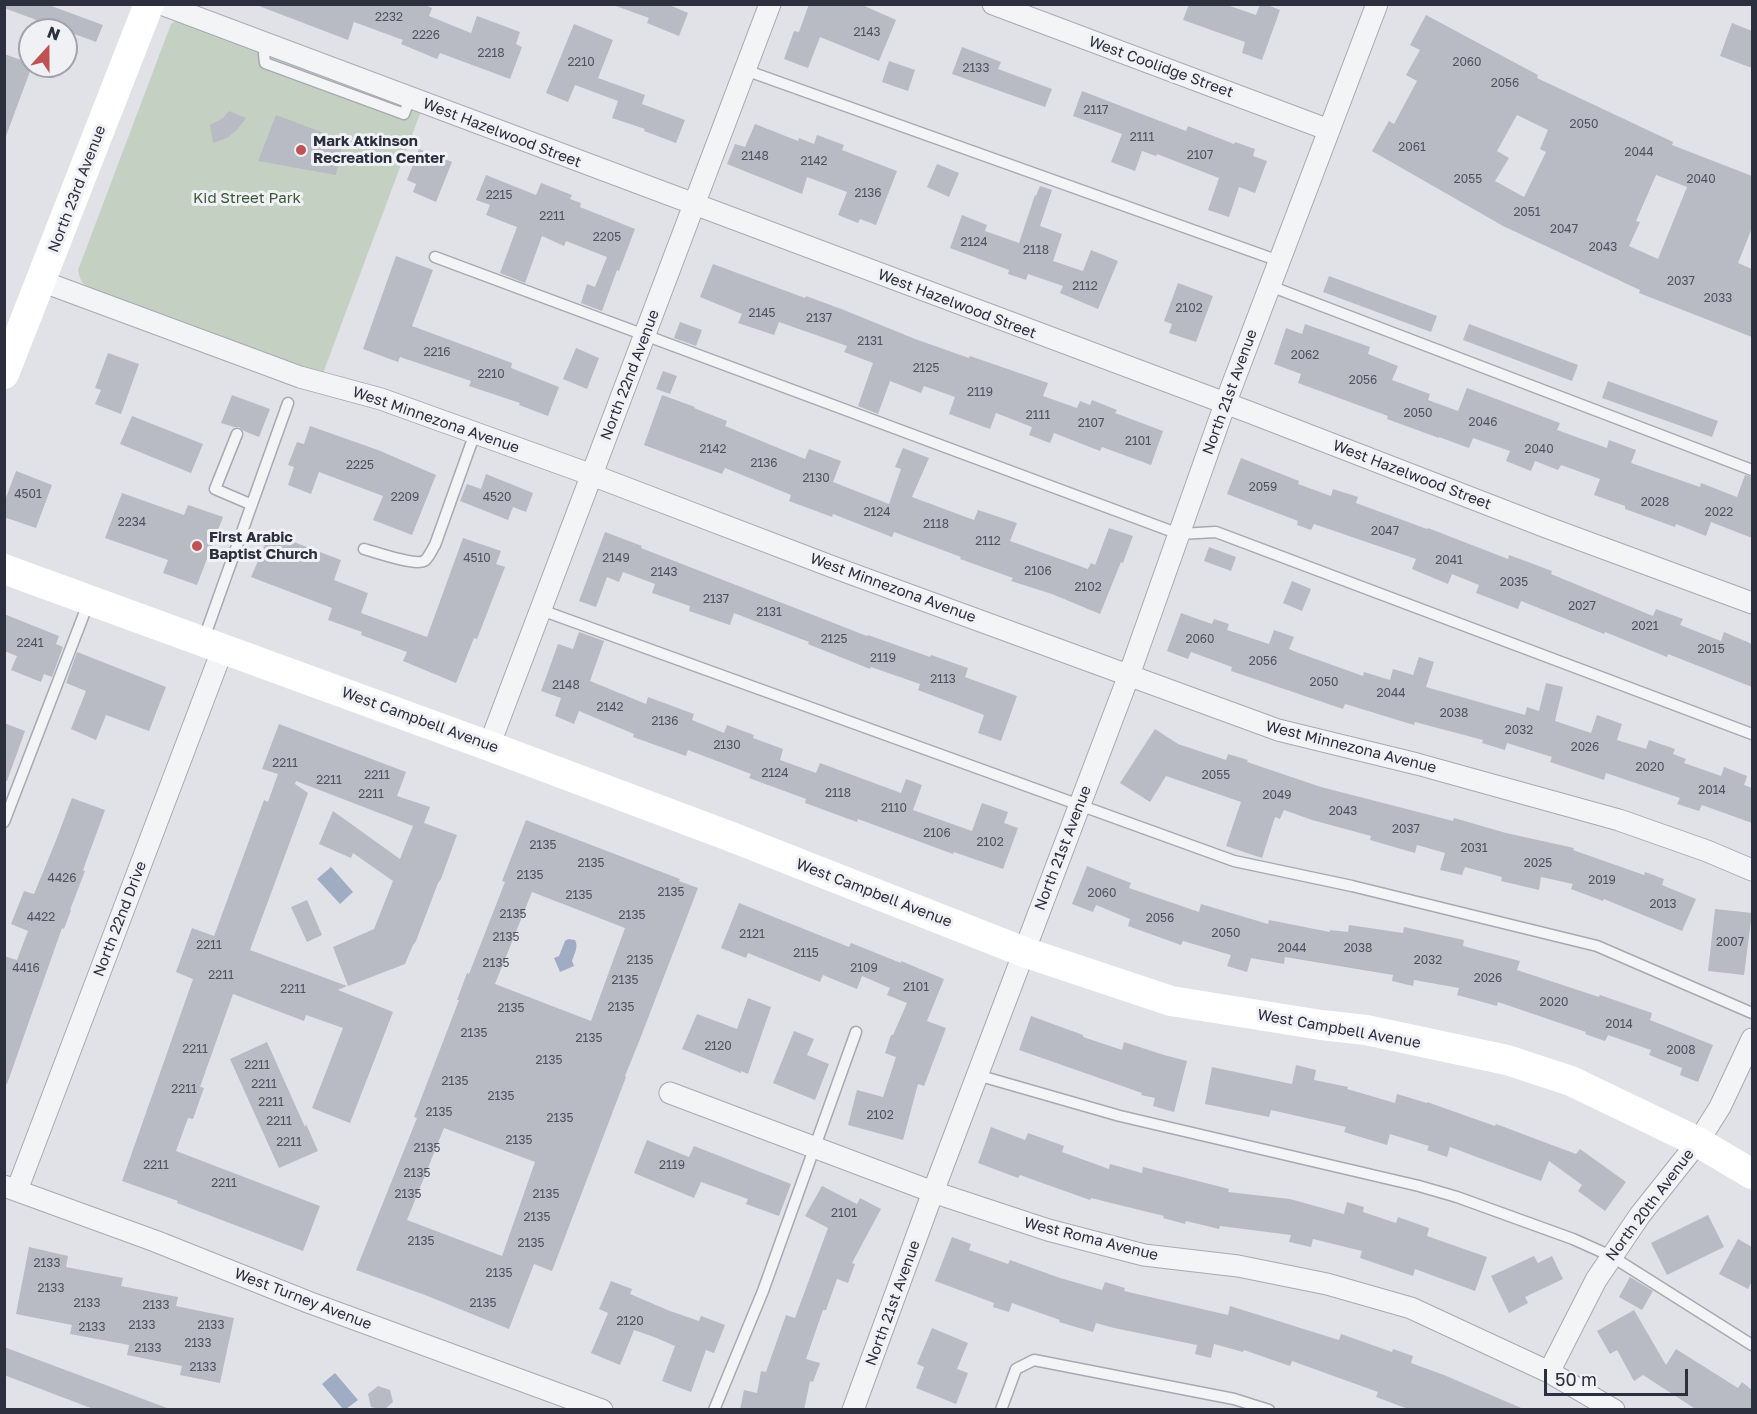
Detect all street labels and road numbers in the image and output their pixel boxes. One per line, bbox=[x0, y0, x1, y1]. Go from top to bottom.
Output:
street label: West Coolidge Street bbox=[1086, 32, 1236, 102]
street label: West Hazelwood Street bbox=[420, 94, 584, 172]
street label: North 23rd Avenue bbox=[44, 123, 110, 255]
street label: West Hazelwood Street bbox=[875, 265, 1039, 343]
street label: North 22nd Avenue bbox=[597, 307, 663, 443]
street label: North 21st Avenue bbox=[1199, 327, 1261, 457]
street label: West Minnezona Avenue bbox=[350, 383, 522, 457]
street label: West Hazelwood Street bbox=[1330, 436, 1494, 514]
street label: West Minnezona Avenue bbox=[808, 550, 978, 626]
street label: West Campbell Avenue bbox=[339, 683, 501, 757]
street label: West Minnezona Avenue bbox=[1264, 717, 1438, 777]
street label: North 21st Avenue bbox=[1031, 783, 1095, 913]
street label: West Campbell Avenue bbox=[793, 855, 955, 931]
street label: North 22nd Drive bbox=[90, 859, 150, 979]
street label: West Campbell Avenue bbox=[1256, 1006, 1422, 1052]
street label: North 20th Avenue bbox=[1602, 1145, 1698, 1265]
street label: West Roma Avenue bbox=[1022, 1214, 1160, 1264]
street label: North 21st Avenue bbox=[862, 1238, 924, 1368]
street label: West Turney Avenue bbox=[232, 1264, 374, 1334]

